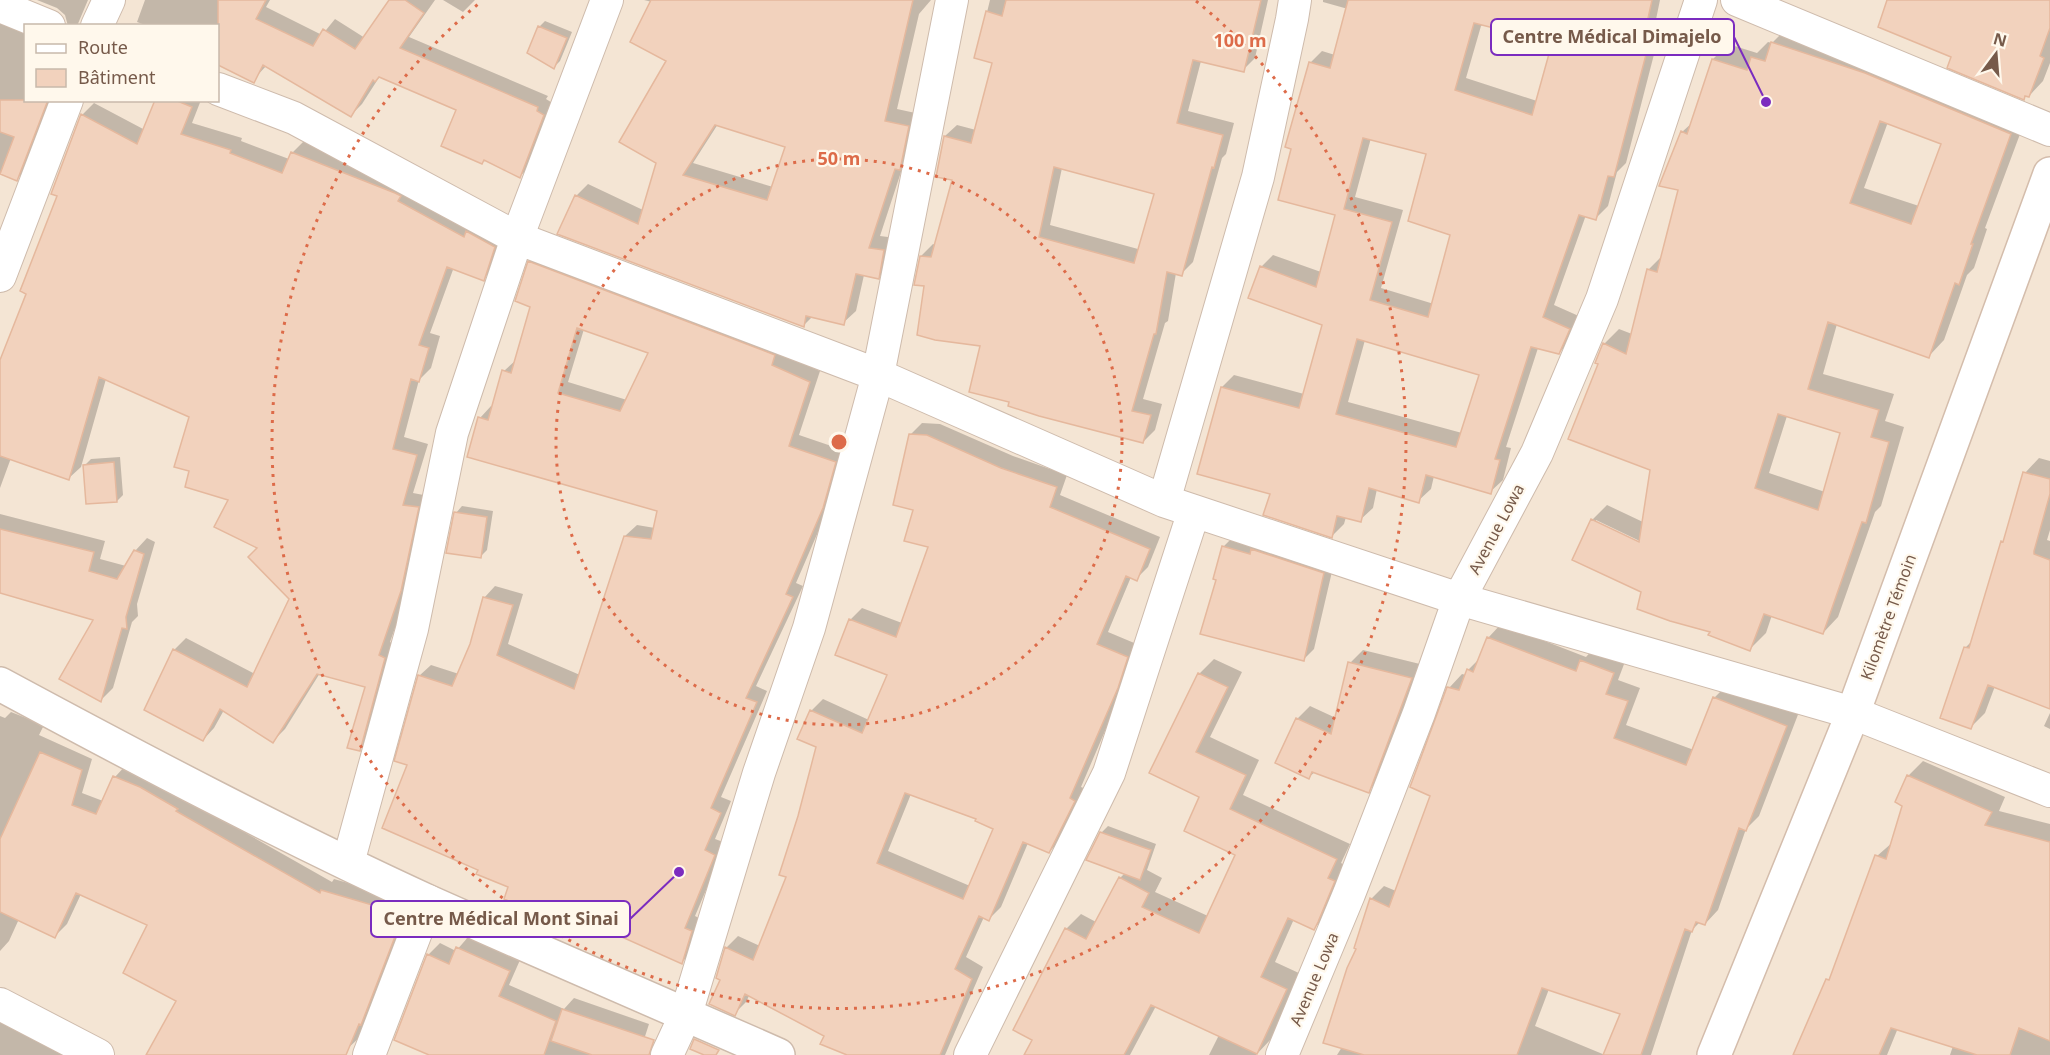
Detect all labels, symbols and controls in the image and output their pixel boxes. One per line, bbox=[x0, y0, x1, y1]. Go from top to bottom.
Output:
callout: Centre Médical Dimajelo bbox=[1491, 19, 1734, 55]
legend bbox=[24, 24, 219, 102]
text: Centre Médical Dimajelo bbox=[1502, 24, 1722, 48]
north arrow bbox=[1966, 24, 2026, 84]
text: N bbox=[1991, 27, 2009, 52]
text: 100 m bbox=[1213, 28, 1267, 52]
text: Route bbox=[78, 35, 128, 59]
text: Bâtiment bbox=[78, 65, 156, 89]
text: 50 m bbox=[818, 146, 860, 170]
centre of rings bbox=[829, 432, 849, 452]
street label: Avenue Lowa bbox=[1463, 480, 1529, 578]
street label: Kilomètre Témoin bbox=[1855, 551, 1921, 683]
callout: Centre Médical Mont Sinai bbox=[371, 901, 630, 937]
text: Centre Médical Mont Sinai bbox=[383, 906, 619, 930]
street label: Avenue Lowa bbox=[1284, 929, 1344, 1029]

